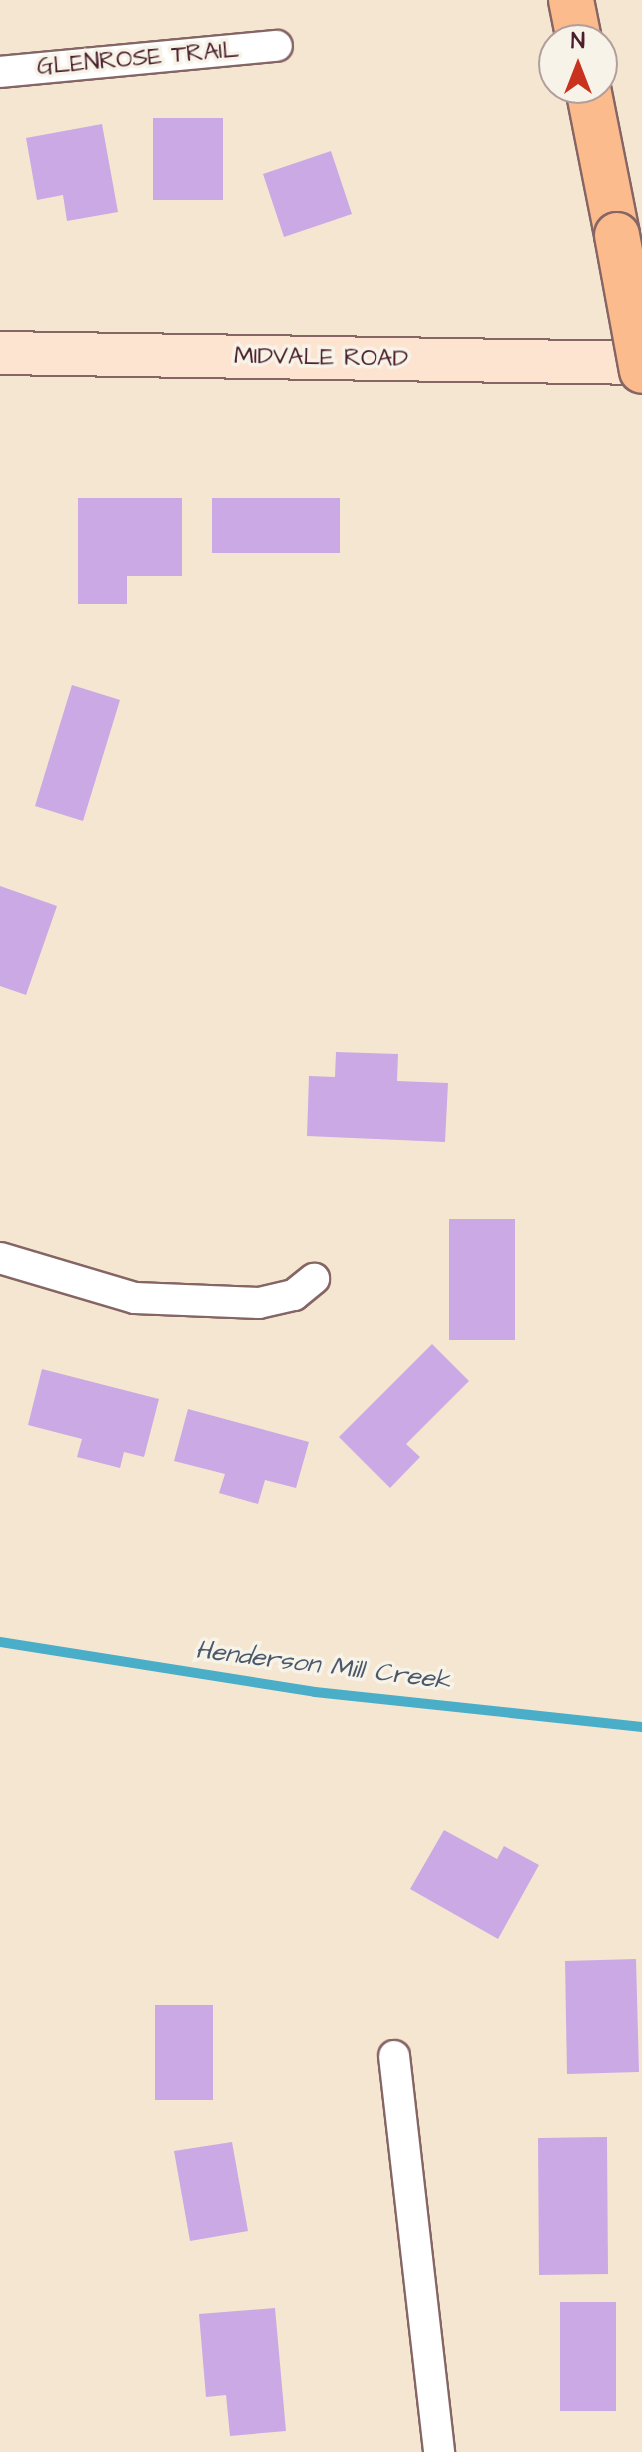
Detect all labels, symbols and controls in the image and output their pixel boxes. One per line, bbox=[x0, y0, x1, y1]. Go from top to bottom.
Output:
north arrow bbox=[538, 24, 618, 104]
text: N bbox=[571, 26, 585, 57]
street label: GLENROSE TRAIL bbox=[36, 36, 240, 82]
street label: MIDVALE ROAD bbox=[234, 342, 408, 374]
water label: Henderson Mill Creek bbox=[194, 1635, 452, 1697]

